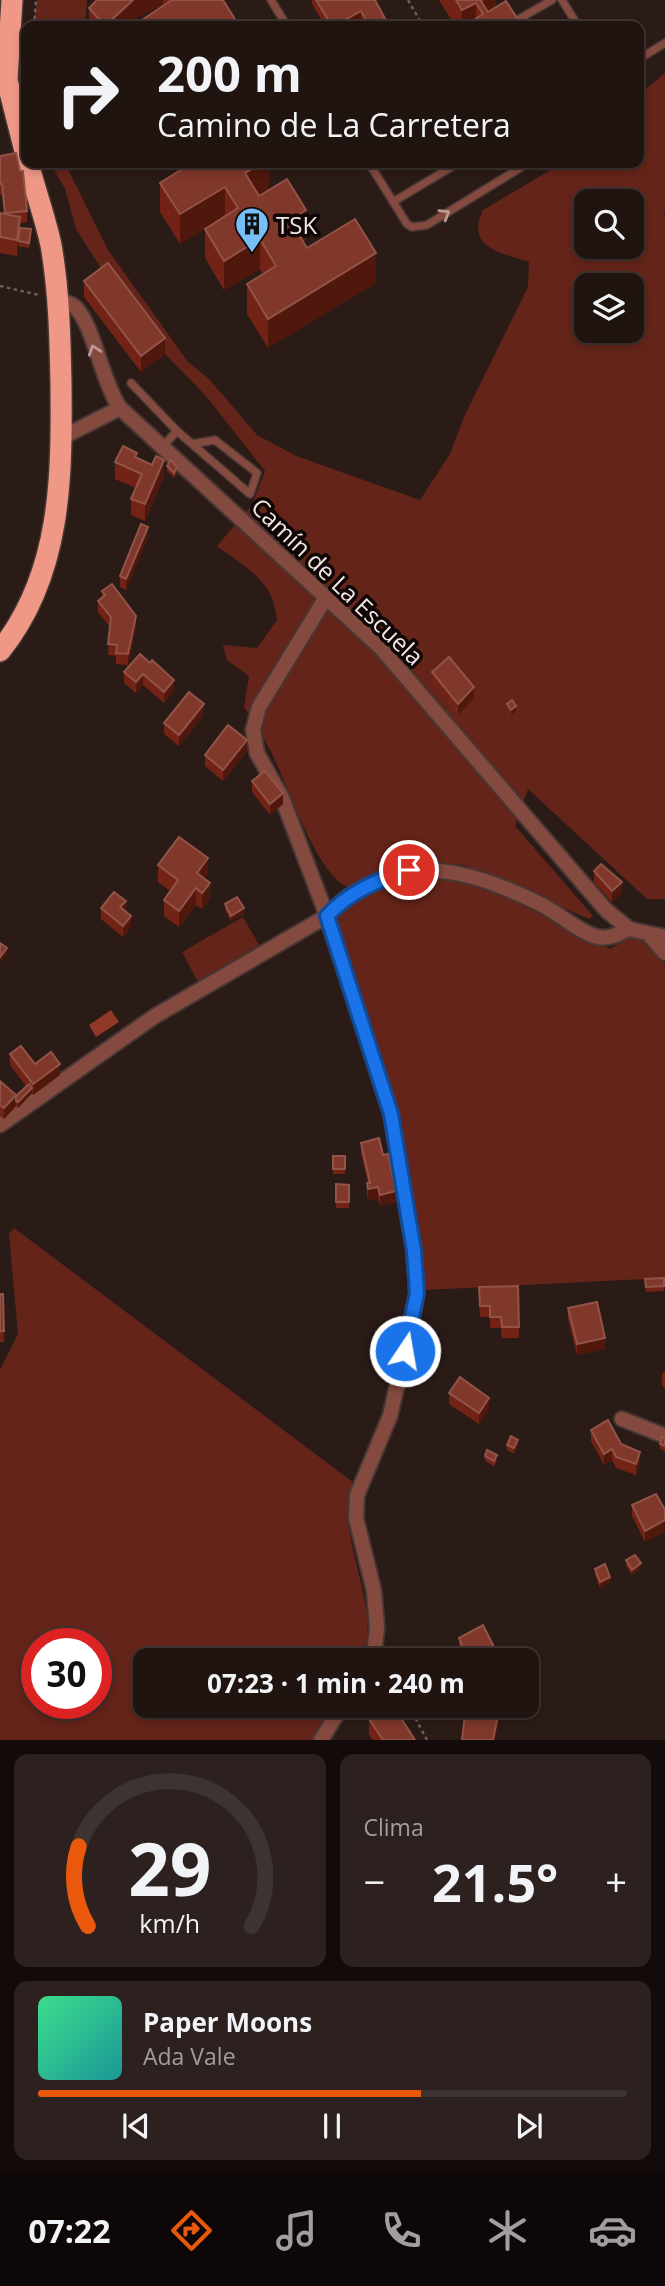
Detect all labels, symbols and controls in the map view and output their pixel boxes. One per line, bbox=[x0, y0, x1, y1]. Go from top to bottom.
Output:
text: 200 m bbox=[157, 40, 302, 106]
icon: right bbox=[42, 49, 133, 140]
text: Camino de La Carretera bbox=[157, 103, 511, 146]
map controls bbox=[574, 189, 644, 343]
button: search bbox=[574, 189, 644, 259]
building icon: TSK bbox=[233, 205, 271, 254]
place label: TSK bbox=[276, 208, 317, 241]
one-way arrow bbox=[438, 209, 451, 222]
button: layers bbox=[574, 273, 644, 343]
one-way arrow bbox=[88, 344, 102, 356]
street label: Camín de La Escuela bbox=[245, 490, 431, 672]
pin bbox=[379, 840, 439, 900]
icon: arrive bbox=[390, 851, 428, 889]
position arrow bbox=[368, 1314, 442, 1388]
speed limit sign: 30 bbox=[21, 1628, 112, 1719]
text: 07:23 · 1 min · 240 m bbox=[207, 1665, 465, 1701]
text: Clima bbox=[364, 1811, 424, 1843]
text: 29 bbox=[128, 1819, 211, 1918]
text: 21.5° bbox=[432, 1846, 558, 1917]
text: − bbox=[364, 1855, 385, 1907]
text: + bbox=[605, 1855, 627, 1907]
text: km/h bbox=[139, 1906, 200, 1940]
text: Paper Moons bbox=[143, 2004, 312, 2040]
text: Ada Vale bbox=[143, 2040, 236, 2072]
icon: previous bbox=[117, 2107, 155, 2145]
icon: pause bbox=[313, 2107, 351, 2145]
icon: next bbox=[510, 2107, 548, 2145]
icon: directions bbox=[167, 2206, 216, 2255]
icon: music bbox=[272, 2206, 321, 2255]
icon: phone bbox=[377, 2206, 426, 2255]
icon: climate bbox=[483, 2206, 532, 2255]
icon: car bbox=[588, 2206, 637, 2255]
text: 07:22 bbox=[28, 2209, 110, 2252]

